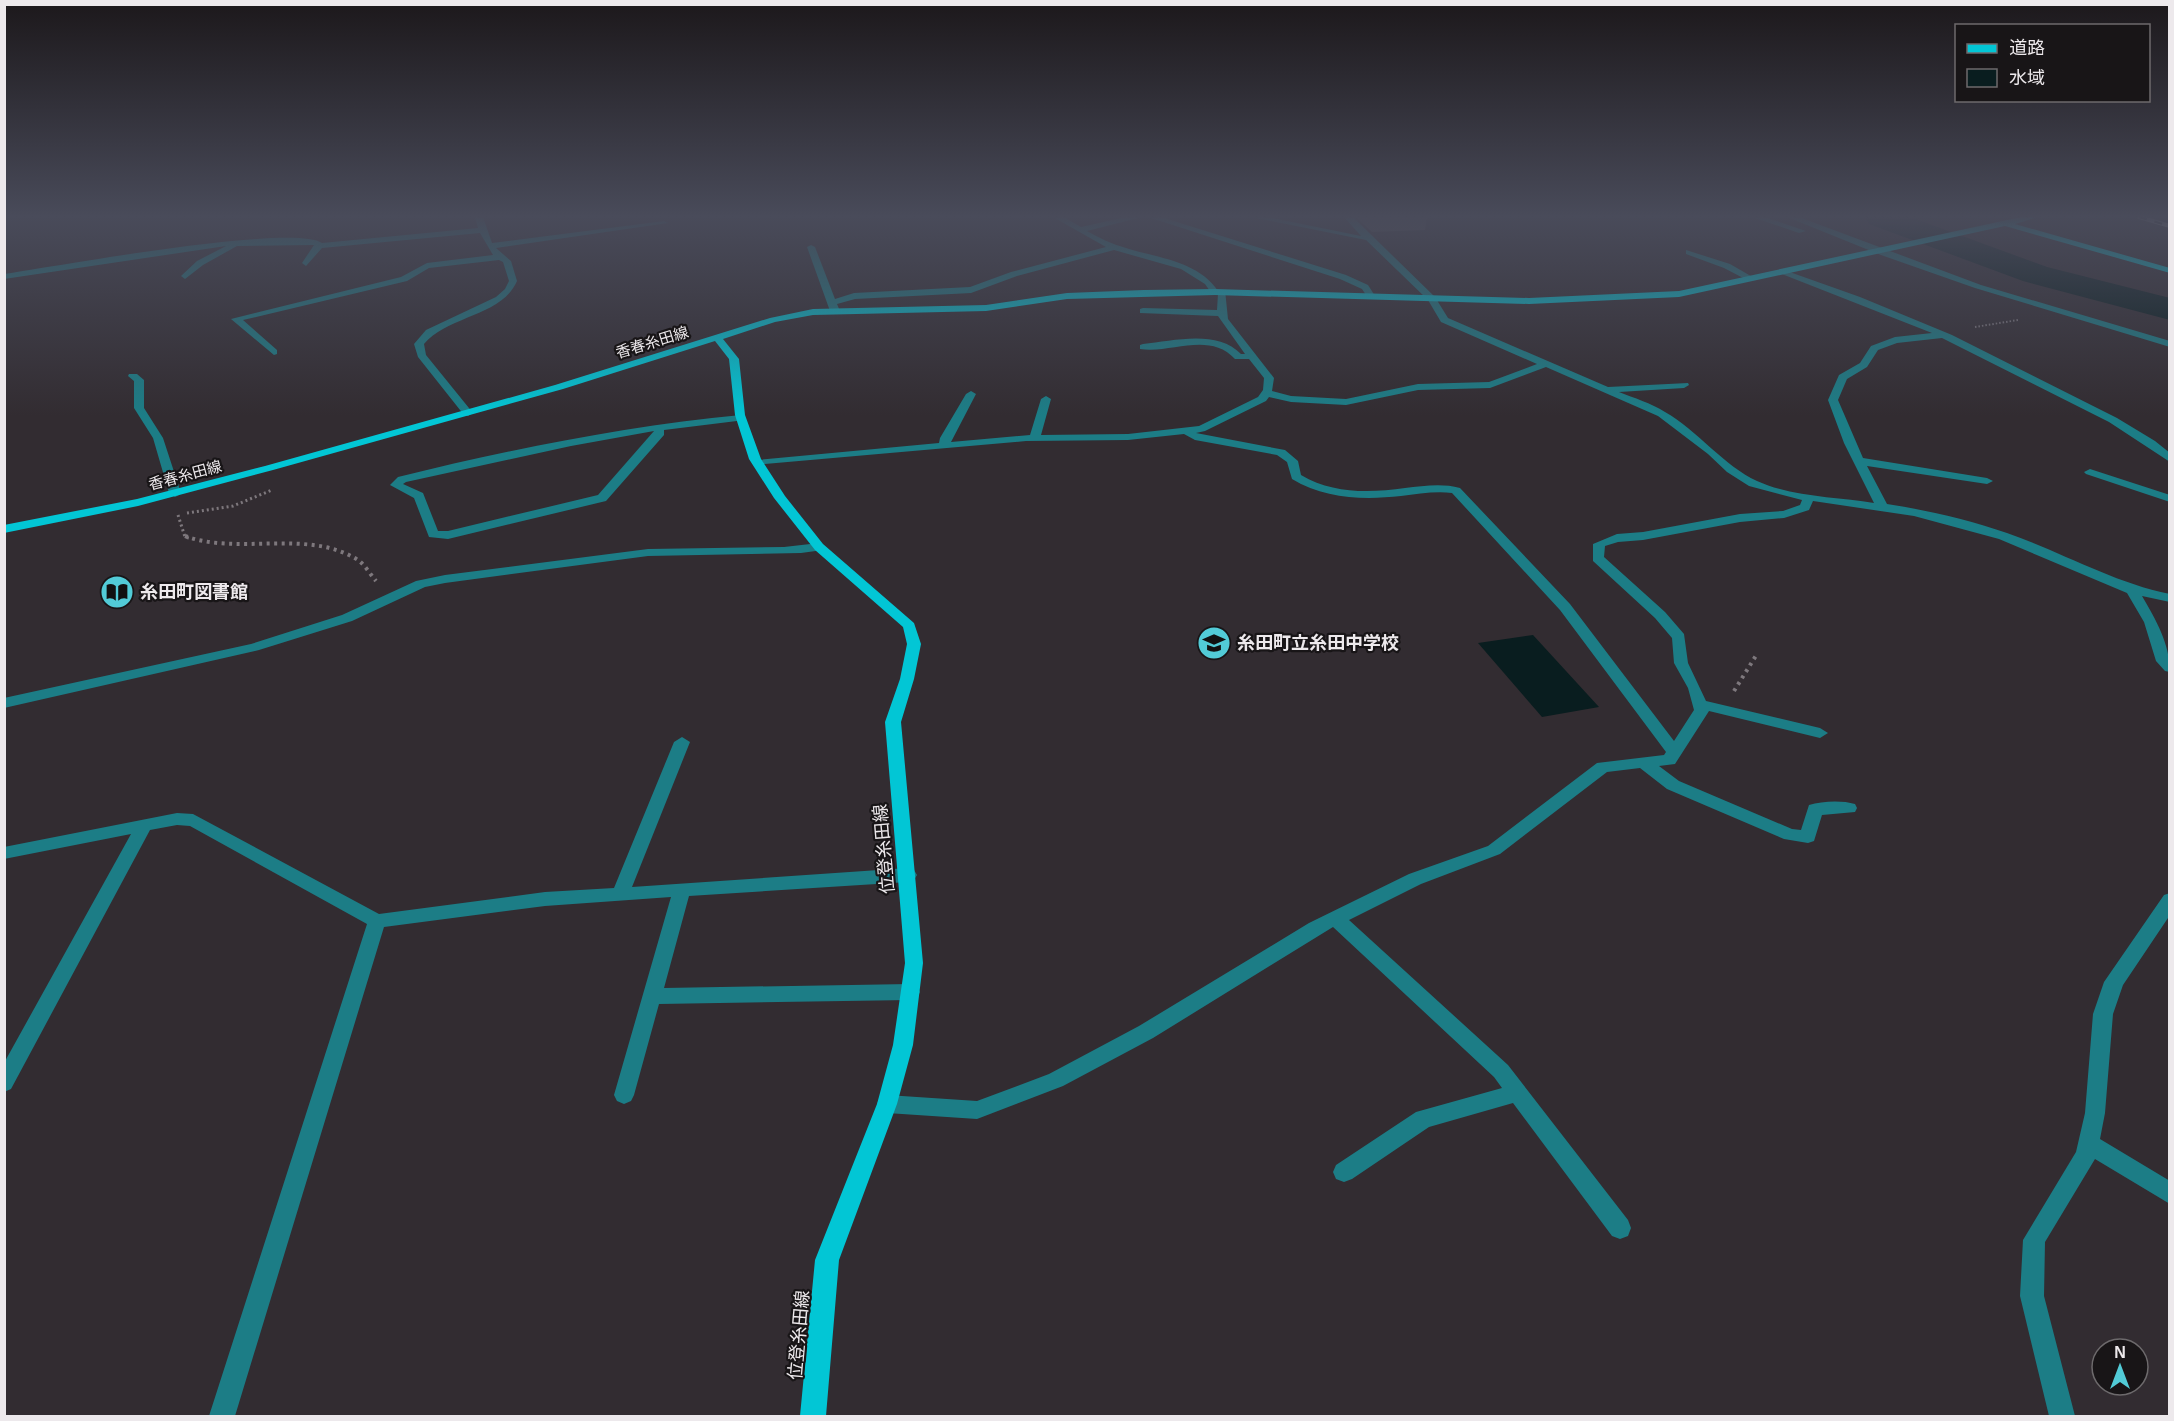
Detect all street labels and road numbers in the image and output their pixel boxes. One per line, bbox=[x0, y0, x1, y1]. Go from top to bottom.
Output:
street label: 香春糸田線 bbox=[614, 323, 690, 361]
street label: 香春糸田線 bbox=[147, 457, 223, 493]
street label: 位登糸田線 bbox=[870, 803, 898, 895]
street label: 位登糸田線 bbox=[785, 1289, 813, 1381]

